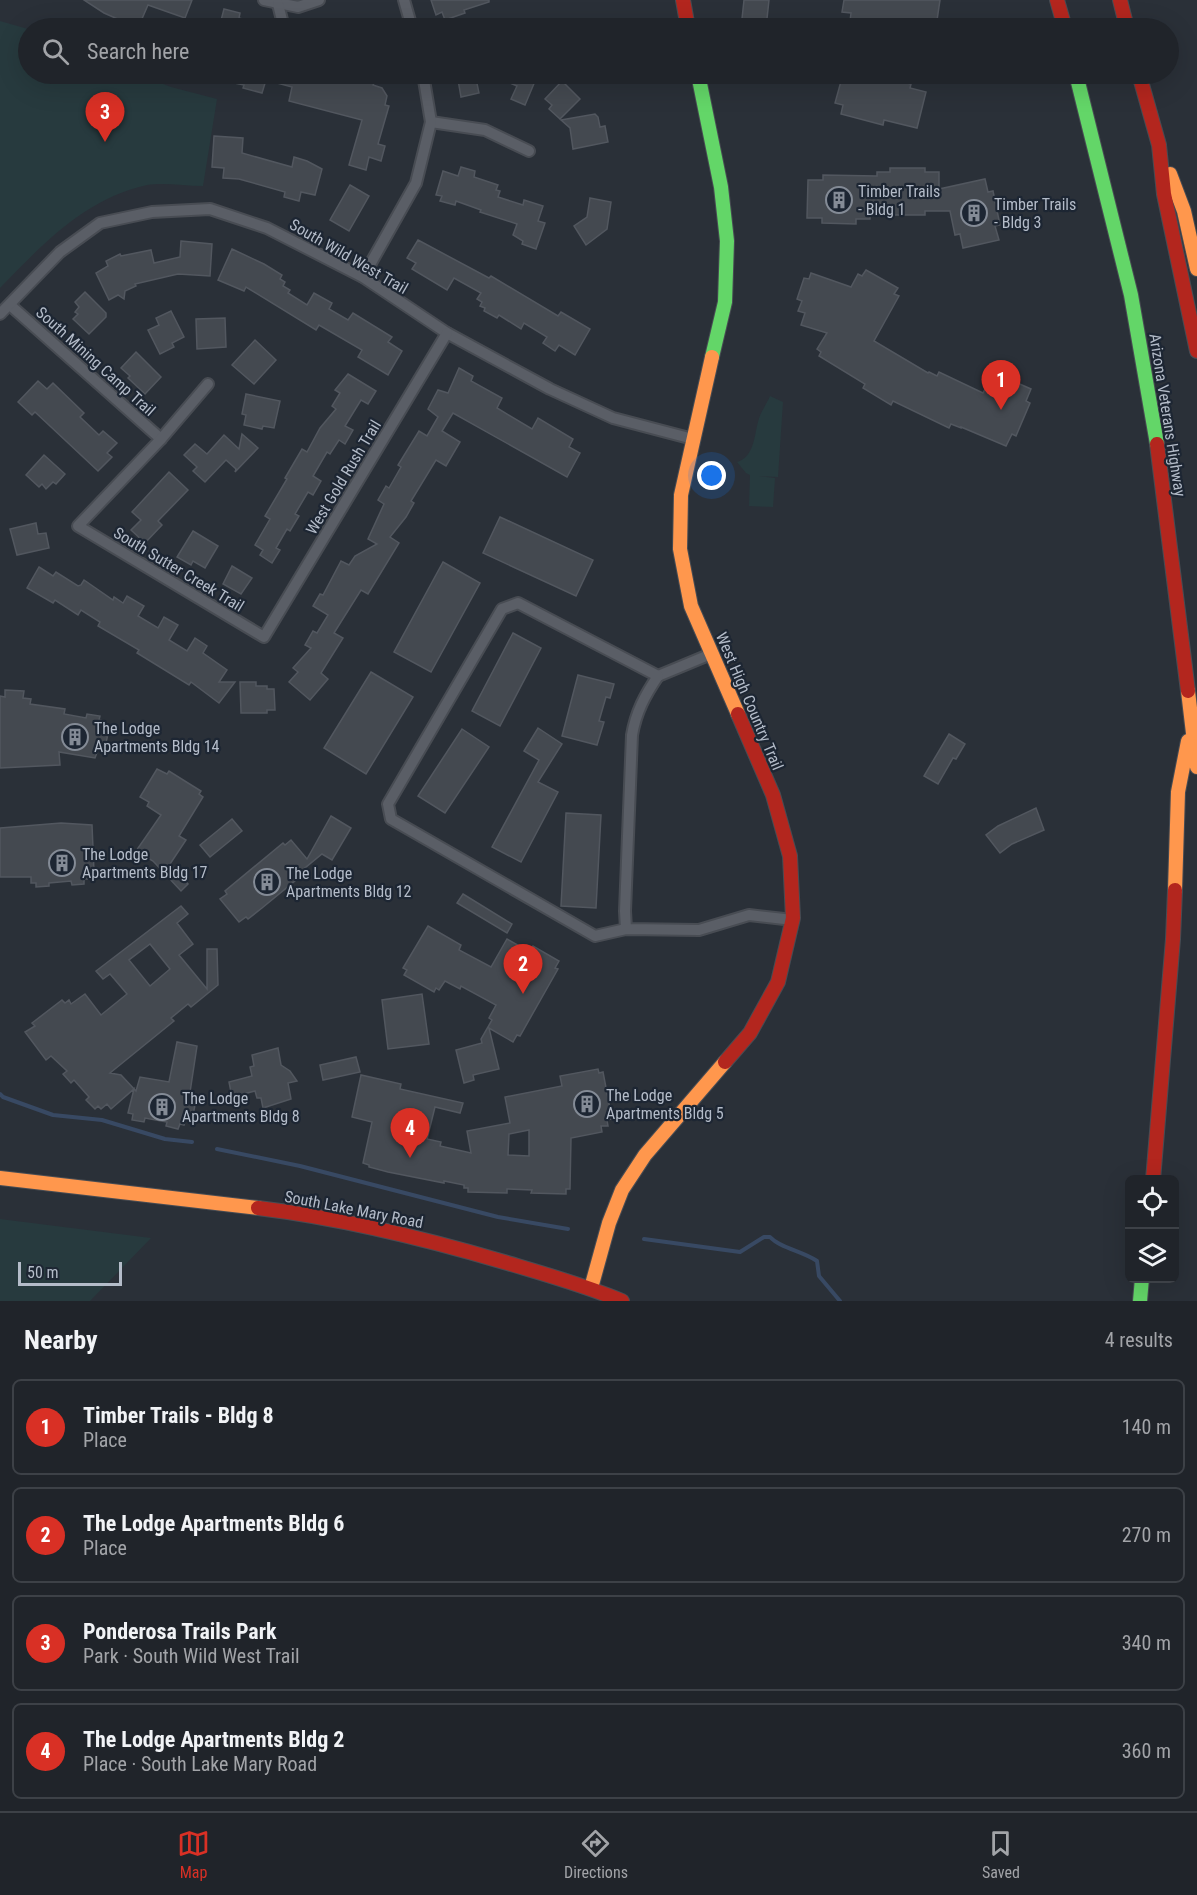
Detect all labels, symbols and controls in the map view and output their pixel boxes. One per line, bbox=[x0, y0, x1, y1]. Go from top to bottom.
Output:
search box bbox=[18, 18, 1179, 84]
icon: search bbox=[39, 35, 72, 68]
text: Search here bbox=[87, 39, 189, 64]
pin: 3 bbox=[86, 92, 124, 142]
place label: Timber Trails - Bldg 1 bbox=[858, 182, 940, 219]
building icon: Timber Trails - Bldg 1 bbox=[824, 185, 854, 215]
place label: Timber Trails - Bldg 3 bbox=[994, 195, 1076, 232]
building icon: Timber Trails - Bldg 3 bbox=[959, 198, 989, 228]
street label: South Wild West Trail bbox=[286, 215, 411, 298]
street label: South Mining Camp Trail bbox=[32, 303, 159, 420]
street label: Arizona Veterans Highway bbox=[1145, 332, 1190, 498]
pin: 1 bbox=[982, 360, 1020, 410]
street label: West Gold Rush Trail bbox=[302, 417, 385, 538]
your location bbox=[697, 461, 726, 490]
street label: South Sutter Creek Trail bbox=[110, 523, 247, 616]
street label: West High Country Trail bbox=[712, 630, 787, 773]
place label: The Lodge Apartments Bldg 14 bbox=[94, 719, 220, 756]
building icon: The Lodge Apartments Bldg 14 bbox=[60, 722, 90, 752]
place label: The Lodge Apartments Bldg 17 bbox=[82, 845, 208, 882]
building icon: The Lodge Apartments Bldg 17 bbox=[47, 848, 77, 878]
place label: The Lodge Apartments Bldg 12 bbox=[286, 864, 412, 901]
building icon: The Lodge Apartments Bldg 12 bbox=[252, 867, 282, 897]
pin: 2 bbox=[504, 944, 542, 994]
place label: The Lodge Apartments Bldg 5 bbox=[606, 1086, 724, 1123]
place label: The Lodge Apartments Bldg 8 bbox=[182, 1089, 300, 1126]
building icon: The Lodge Apartments Bldg 5 bbox=[572, 1089, 602, 1119]
building icon: The Lodge Apartments Bldg 8 bbox=[147, 1092, 177, 1122]
pin: 4 bbox=[390, 1108, 430, 1158]
map controls bbox=[1125, 1175, 1179, 1283]
button: locate bbox=[1125, 1175, 1179, 1229]
street label: South Lake Mary Road bbox=[283, 1187, 425, 1232]
button: layers bbox=[1125, 1229, 1179, 1283]
scale bar bbox=[18, 1259, 122, 1286]
text: 50 m bbox=[27, 1263, 59, 1282]
text: Nearby bbox=[24, 1325, 98, 1355]
text: 4 results bbox=[1105, 1328, 1173, 1352]
text: Timber Trails - Bldg 8 bbox=[83, 1403, 274, 1428]
text: 1 bbox=[40, 1415, 51, 1439]
text: 140 m bbox=[1122, 1415, 1171, 1439]
text: Place bbox=[83, 1428, 127, 1452]
text: The Lodge Apartments Bldg 6 bbox=[83, 1511, 344, 1536]
text: 2 bbox=[40, 1523, 51, 1547]
text: 270 m bbox=[1122, 1523, 1171, 1547]
text: Place bbox=[83, 1536, 127, 1560]
text: Ponderosa Trails Park bbox=[83, 1619, 276, 1644]
text: 3 bbox=[40, 1631, 51, 1655]
text: 340 m bbox=[1122, 1631, 1171, 1655]
text: Park · South Wild West Trail bbox=[83, 1644, 300, 1668]
text: The Lodge Apartments Bldg 2 bbox=[83, 1727, 344, 1752]
text: 4 bbox=[40, 1739, 51, 1763]
text: 360 m bbox=[1122, 1739, 1171, 1763]
text: Place · South Lake Mary Road bbox=[83, 1752, 317, 1776]
tab: Map bbox=[177, 1827, 210, 1882]
tab: Directions bbox=[564, 1827, 628, 1882]
tab: Saved bbox=[982, 1827, 1020, 1882]

